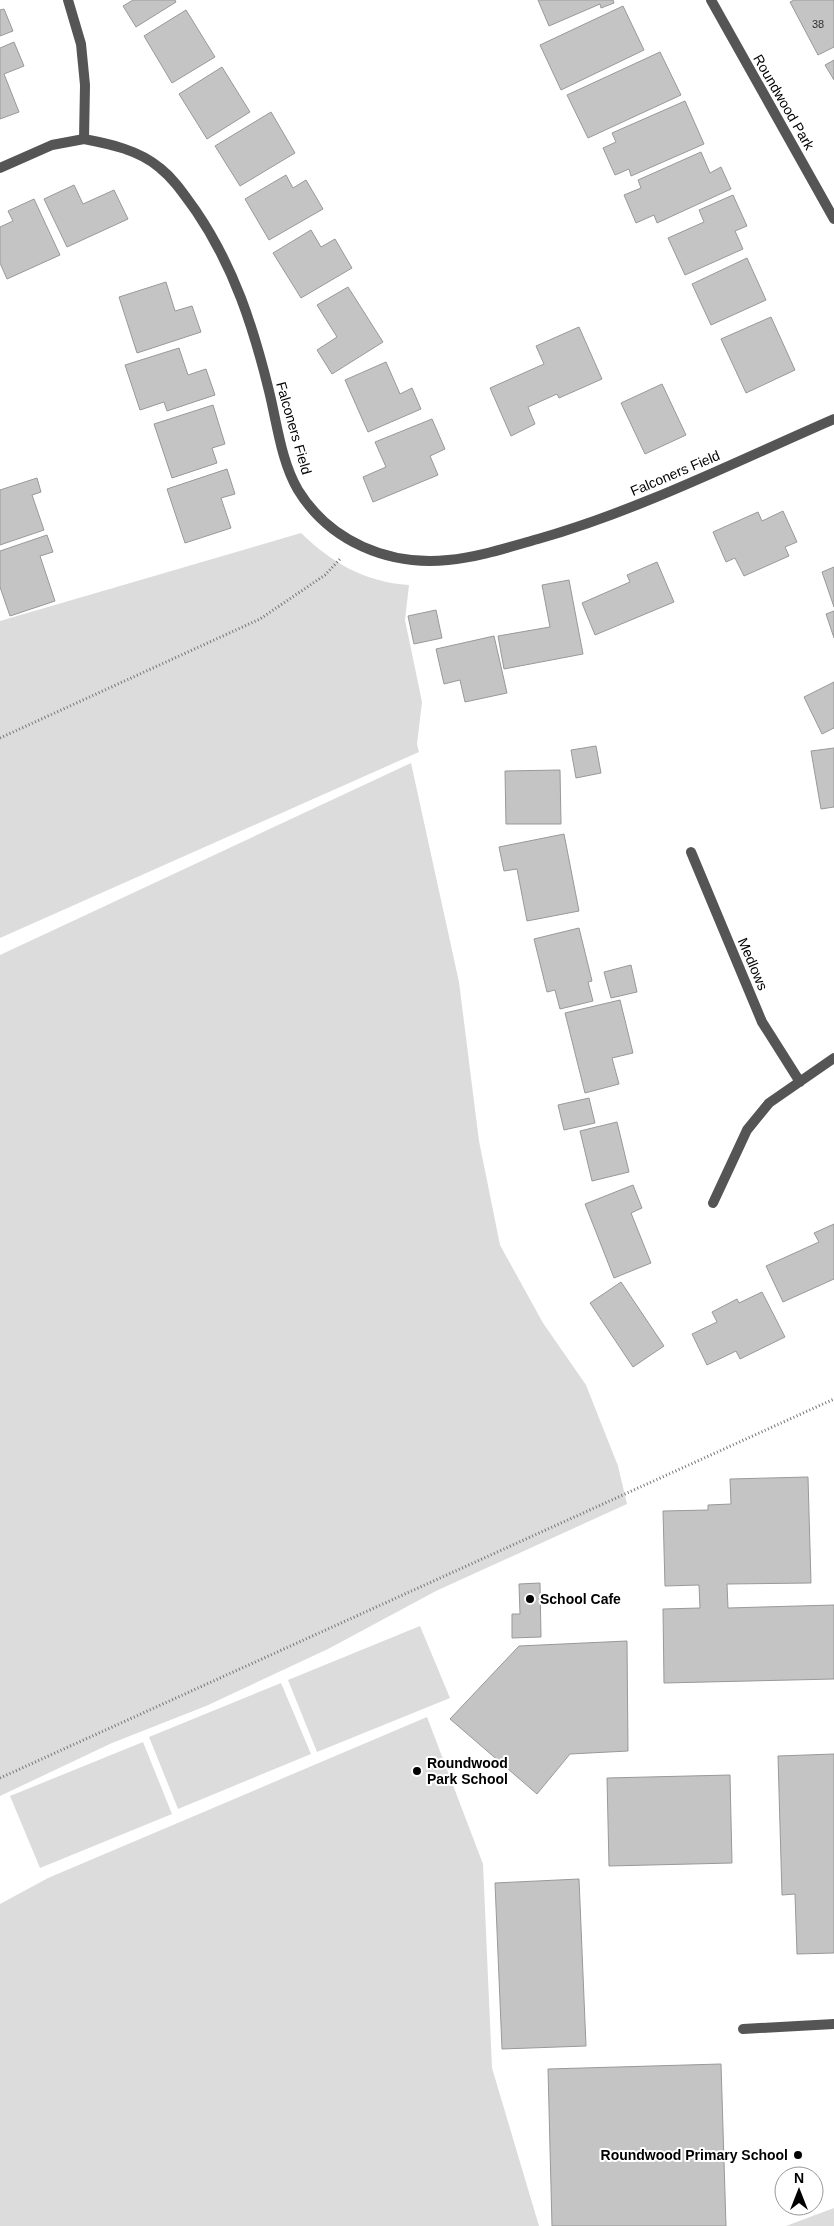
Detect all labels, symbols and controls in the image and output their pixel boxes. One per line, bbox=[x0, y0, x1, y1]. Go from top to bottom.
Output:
house number: 38 bbox=[812, 18, 824, 30]
street label: Roundwood Park bbox=[750, 51, 818, 153]
street label: Falconers Field bbox=[273, 380, 315, 476]
street label: Falconers Field bbox=[628, 447, 722, 499]
street label: Medlows bbox=[735, 935, 771, 993]
place label: School Cafe bbox=[540, 1591, 621, 1607]
marker: School Cafe bbox=[524, 1593, 536, 1605]
place label: Roundwood Park School bbox=[427, 1755, 508, 1787]
marker: Roundwood Park School bbox=[411, 1765, 423, 1777]
place label: Roundwood Primary School bbox=[601, 2147, 788, 2163]
marker: Roundwood Primary School bbox=[792, 2149, 804, 2161]
north arrow bbox=[774, 2166, 824, 2216]
text: N bbox=[794, 2170, 804, 2186]

